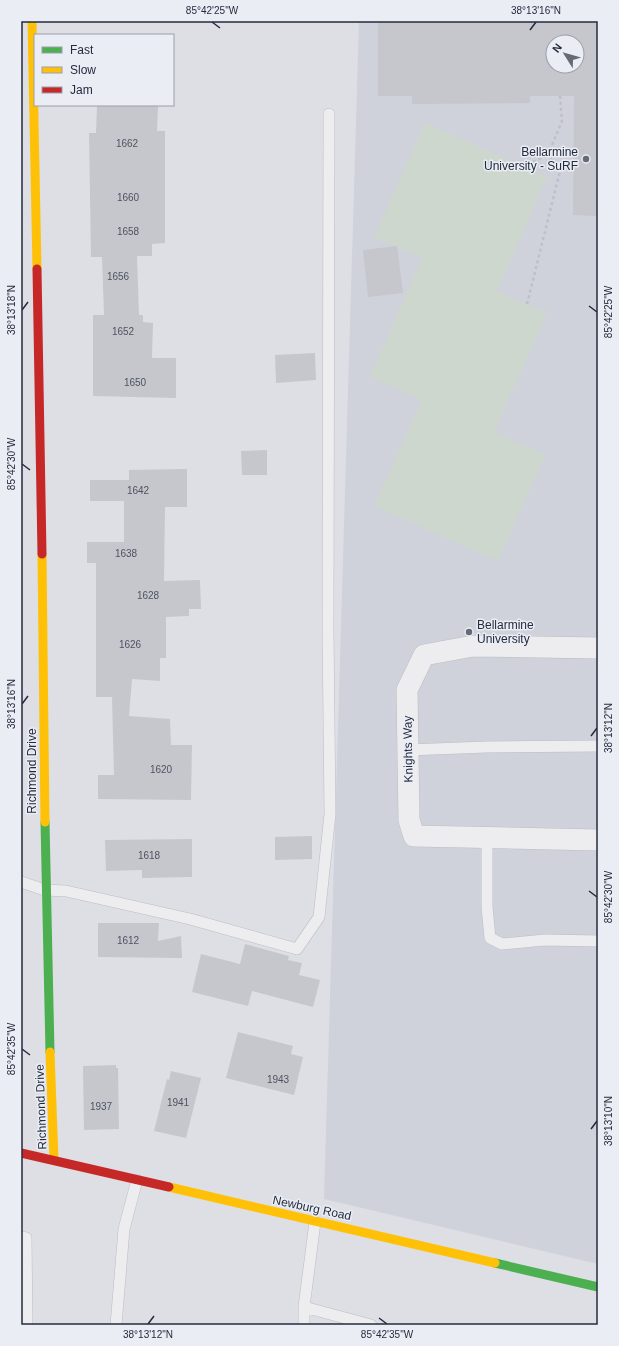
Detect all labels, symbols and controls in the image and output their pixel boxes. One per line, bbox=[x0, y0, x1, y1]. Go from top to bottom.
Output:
text: 85°42'25"W bbox=[186, 5, 239, 16]
text: 38°13'16"N bbox=[511, 5, 561, 16]
legend bbox=[34, 34, 174, 106]
north arrow bbox=[545, 34, 585, 74]
text: N bbox=[550, 41, 564, 55]
text: Fast bbox=[70, 43, 94, 57]
text: Slow bbox=[70, 63, 96, 77]
text: Jam bbox=[70, 83, 93, 97]
house number: 1662 bbox=[116, 138, 139, 149]
place label: Bellarmine University - SuRF bbox=[484, 145, 578, 173]
marker: Bellarmine University - SuRF bbox=[581, 154, 591, 164]
house number: 1660 bbox=[117, 192, 140, 203]
house number: 1658 bbox=[117, 226, 140, 237]
house number: 1656 bbox=[107, 271, 130, 282]
text: 38°13'18"N bbox=[6, 285, 17, 335]
text: 85°42'25"W bbox=[603, 285, 614, 338]
house number: 1652 bbox=[112, 326, 135, 337]
house number: 1650 bbox=[124, 377, 147, 388]
text: 85°42'30"W bbox=[6, 437, 17, 490]
house number: 1642 bbox=[127, 485, 150, 496]
house number: 1638 bbox=[115, 548, 138, 559]
house number: 1628 bbox=[137, 590, 160, 601]
place label: Bellarmine University bbox=[477, 618, 534, 646]
marker: Bellarmine University bbox=[464, 627, 474, 637]
house number: 1626 bbox=[119, 639, 142, 650]
text: 38°13'16"N bbox=[6, 679, 17, 729]
text: 38°13'12"N bbox=[603, 703, 614, 753]
street label: Knights Way bbox=[400, 715, 416, 783]
street label: Richmond Drive bbox=[25, 728, 39, 814]
house number: 1620 bbox=[150, 764, 173, 775]
house number: 1618 bbox=[138, 850, 161, 861]
text: 85°42'30"W bbox=[603, 870, 614, 923]
house number: 1612 bbox=[117, 935, 140, 946]
text: 85°42'35"W bbox=[6, 1022, 17, 1075]
street label: Richmond Drive bbox=[33, 1064, 49, 1150]
house number: 1943 bbox=[267, 1074, 290, 1085]
text: 38°13'10"N bbox=[603, 1096, 614, 1146]
house number: 1941 bbox=[167, 1097, 190, 1108]
house number: 1937 bbox=[90, 1101, 113, 1112]
street label: Newburg Road bbox=[271, 1193, 353, 1223]
text: 38°13'12"N bbox=[123, 1329, 173, 1340]
text: 85°42'35"W bbox=[361, 1329, 414, 1340]

